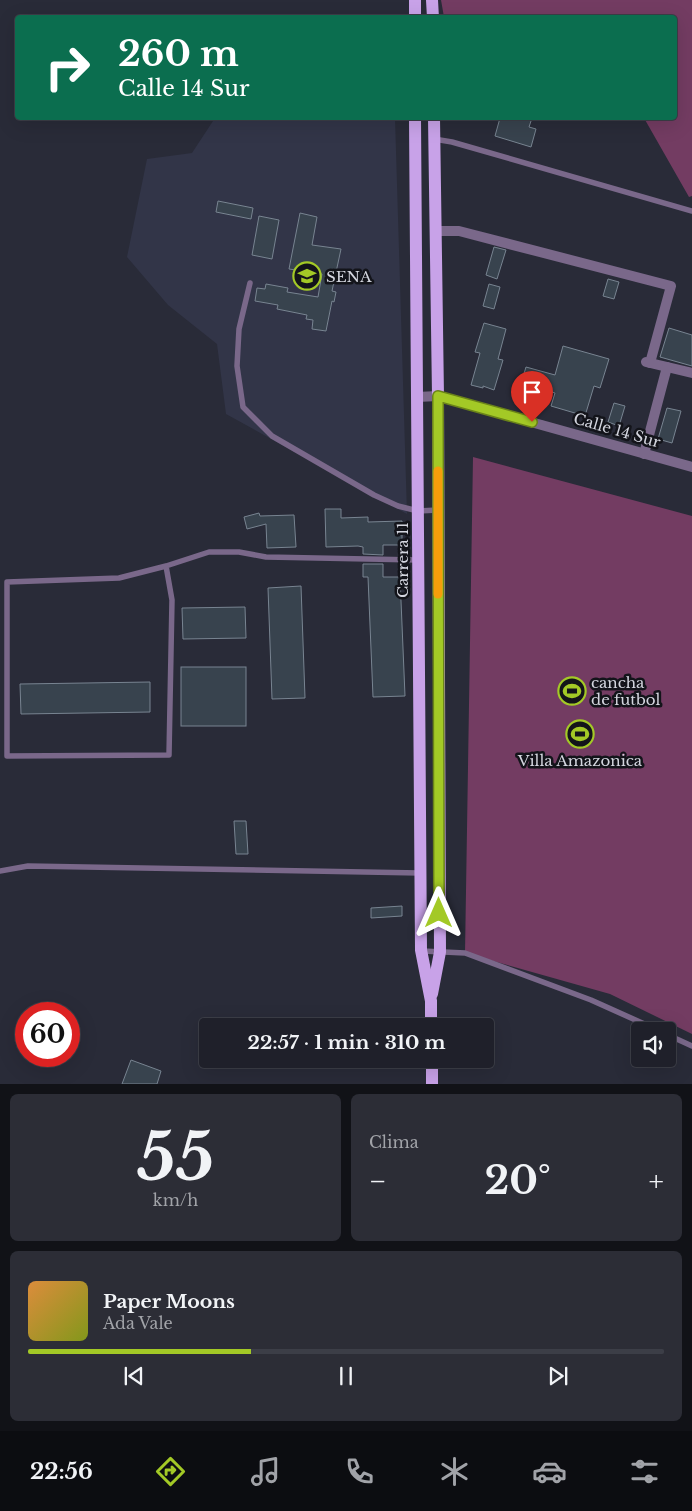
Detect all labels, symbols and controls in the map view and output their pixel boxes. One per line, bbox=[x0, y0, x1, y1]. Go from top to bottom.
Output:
text: 260 m bbox=[118, 32, 239, 75]
icon: right bbox=[35, 35, 100, 100]
text: Calle 14 Sur bbox=[118, 75, 249, 102]
school or university icon: SENA bbox=[292, 261, 322, 291]
place label: SENA bbox=[326, 267, 372, 286]
pin bbox=[511, 371, 553, 422]
icon: arrive bbox=[518, 378, 546, 406]
street label: Calle 14 Sur bbox=[571, 409, 664, 452]
street label: Carrera 11 bbox=[393, 522, 412, 598]
place label: cancha de futbol bbox=[591, 673, 661, 709]
sports icon: cancha de futbol bbox=[557, 676, 587, 706]
sports icon: Villa Amazonica bbox=[565, 719, 595, 749]
place label: Villa Amazonica bbox=[517, 751, 643, 770]
position arrow bbox=[412, 886, 464, 938]
speed limit sign: 60 bbox=[15, 1002, 80, 1067]
map controls bbox=[631, 1022, 676, 1067]
button: sound bbox=[631, 1022, 676, 1067]
text: 22:57 · 1 min · 310 m bbox=[248, 1031, 445, 1054]
text: 55 bbox=[137, 1117, 214, 1198]
text: Clima bbox=[369, 1132, 419, 1152]
text: 20° bbox=[485, 1157, 551, 1204]
text: − bbox=[369, 1164, 387, 1199]
text: + bbox=[649, 1164, 664, 1199]
text: km/h bbox=[153, 1190, 198, 1210]
text: Paper Moons bbox=[103, 1290, 235, 1313]
text: Ada Vale bbox=[103, 1313, 173, 1333]
icon: previous bbox=[120, 1362, 148, 1390]
icon: pause bbox=[332, 1362, 360, 1390]
icon: next bbox=[544, 1362, 572, 1390]
icon: directions bbox=[153, 1454, 188, 1489]
icon: music bbox=[248, 1454, 283, 1489]
icon: phone bbox=[342, 1454, 377, 1489]
icon: climate bbox=[437, 1454, 472, 1489]
icon: car bbox=[532, 1454, 567, 1489]
icon: filters bbox=[627, 1454, 662, 1489]
text: 22:56 bbox=[30, 1458, 93, 1485]

